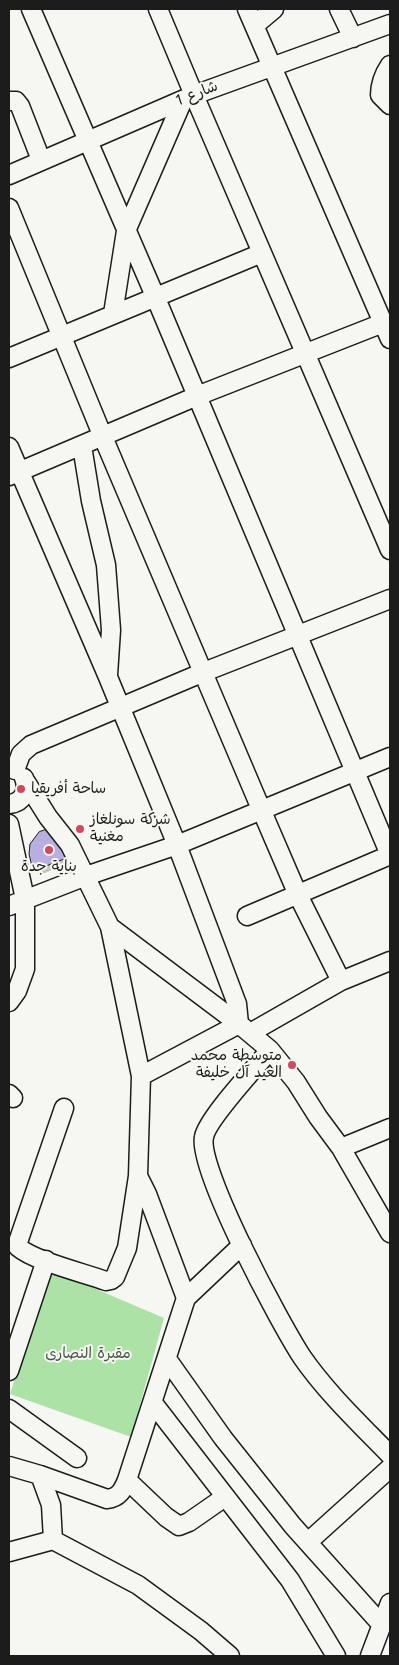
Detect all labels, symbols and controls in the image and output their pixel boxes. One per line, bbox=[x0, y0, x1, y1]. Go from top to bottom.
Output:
street label: شارع 1 bbox=[173, 77, 221, 111]
place label: ساحة أفريقيا bbox=[31, 780, 106, 798]
marker: ساحة أفريقيا bbox=[15, 783, 27, 795]
place label: شركة سونلغاز مغنية bbox=[90, 811, 171, 846]
marker: شركة سونلغاز مغنية bbox=[74, 823, 86, 835]
marker: بناية جدة bbox=[43, 844, 55, 856]
place label: بناية جدة bbox=[21, 858, 77, 876]
place label: متوسطة محمد العيد آل خليفة bbox=[191, 1047, 282, 1082]
marker: متوسطة محمد العيد آل خليفة bbox=[286, 1059, 298, 1071]
park label: مقبرة النصارى bbox=[45, 1345, 131, 1363]

